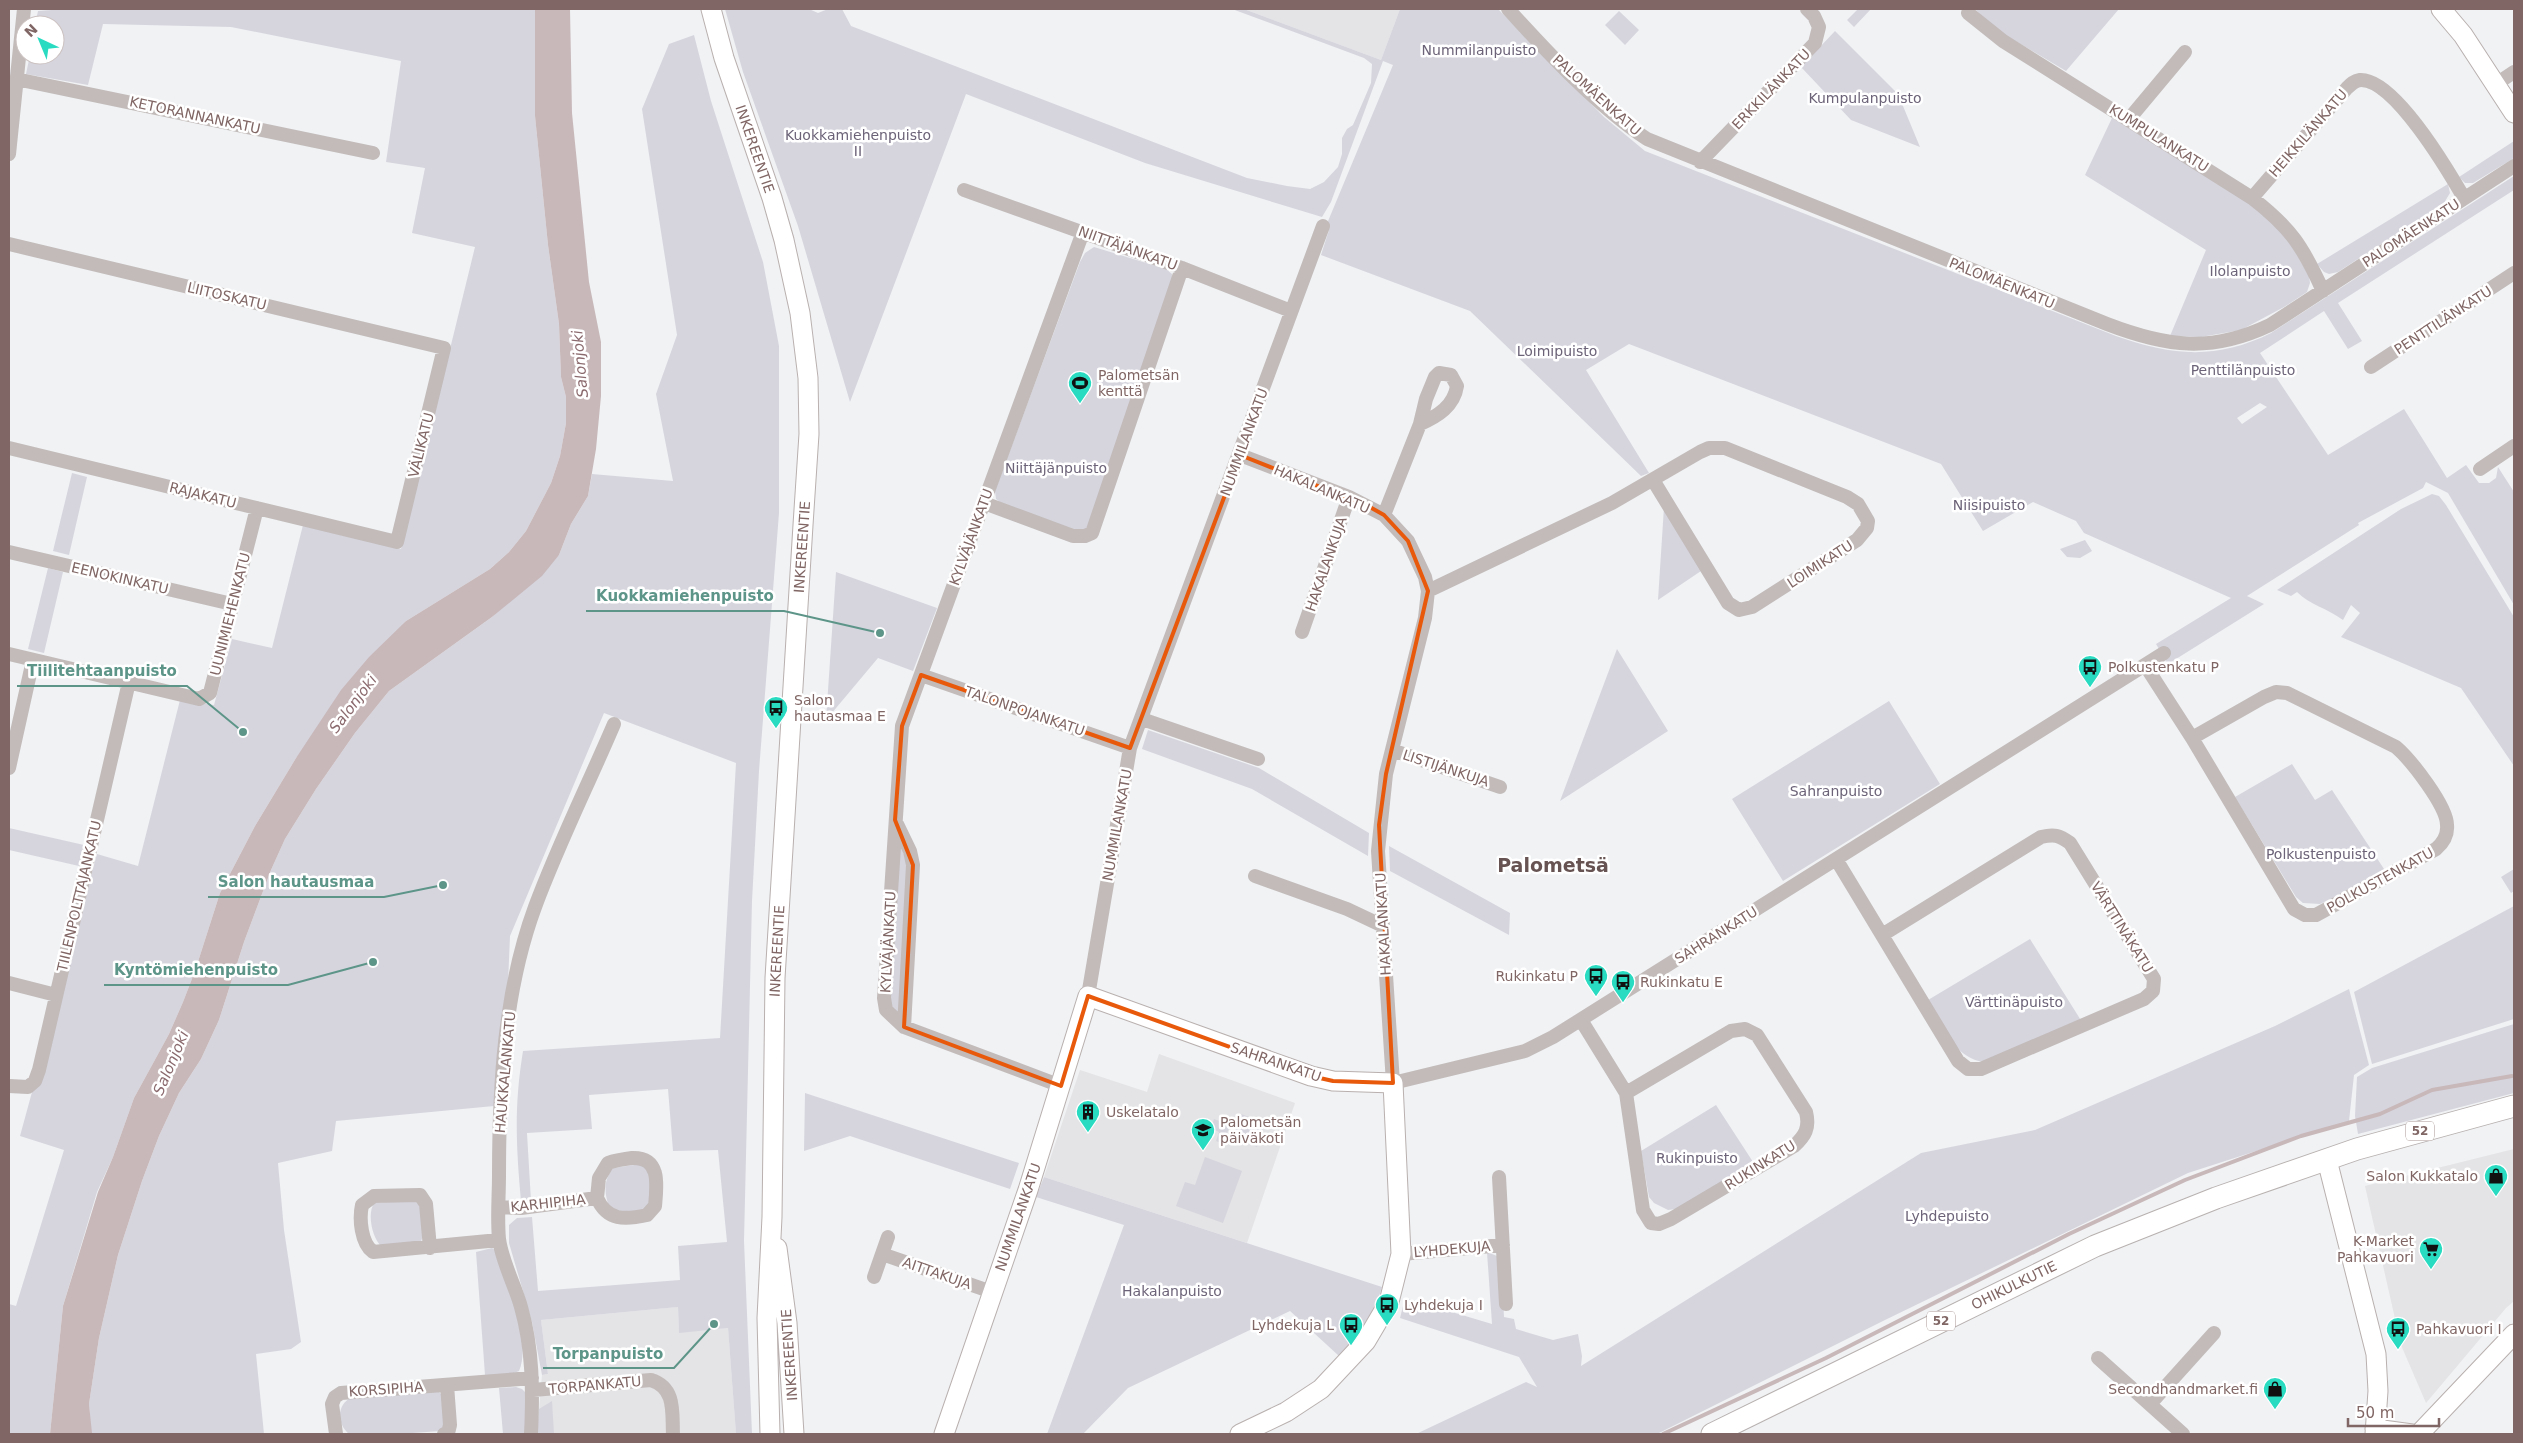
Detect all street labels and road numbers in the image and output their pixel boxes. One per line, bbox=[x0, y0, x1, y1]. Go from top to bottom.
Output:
street label: ERKKILÄNKATU bbox=[1728, 45, 1813, 132]
street label: PALOMÄENKATU bbox=[1550, 51, 1645, 139]
street label: HEIKKILÄNKATU bbox=[2265, 85, 2350, 180]
street label: KETORANNANKATU bbox=[128, 93, 262, 137]
street label: KUMPULANKATU bbox=[2106, 101, 2212, 175]
street label: INKEREENTIE bbox=[732, 103, 778, 195]
street label: PALOMÄENKATU bbox=[2359, 195, 2463, 270]
street label: NIITTÄJÄNKATU bbox=[1076, 222, 1180, 273]
street label: PALOMÄENKATU bbox=[1947, 254, 2058, 312]
street label: LIITOSKATU bbox=[186, 279, 268, 313]
street label: PENTTILÄNKATU bbox=[2391, 282, 2495, 358]
street label: NUMMILANKATU bbox=[1217, 386, 1271, 498]
street label: VÄLIKATU bbox=[404, 411, 437, 479]
street label: HAKALANKATU bbox=[1271, 462, 1373, 516]
street label: RAJAKATU bbox=[168, 479, 238, 511]
street label: KYLVÄJÄNKATU bbox=[945, 486, 996, 588]
street label: INKEREENTIE bbox=[791, 501, 813, 593]
street label: HAKALANKUJA bbox=[1302, 514, 1350, 614]
street label: LOIMIKATU bbox=[1784, 537, 1856, 591]
street label: UUNIMIEHENKATU bbox=[207, 551, 253, 677]
street label: EENOKINKATU bbox=[70, 559, 170, 597]
street label: TALONPOJANKATU bbox=[962, 683, 1087, 739]
street label: LISTIJÄNKUJA bbox=[1401, 746, 1492, 790]
street label: NUMMILANKATU bbox=[1099, 768, 1135, 882]
street label: TIILENPOLTTAJANKATU bbox=[54, 819, 104, 974]
street label: POLKUSTENKATU bbox=[2324, 844, 2436, 916]
street label: HAKALANKATU bbox=[1372, 872, 1394, 976]
street label: VÄRTTINÄKATU bbox=[2088, 878, 2157, 975]
street label: KYLVÄJÄNKATU bbox=[876, 891, 899, 993]
street label: SAHRANKATU bbox=[1672, 903, 1760, 967]
street label: INKEREENTIE bbox=[767, 905, 787, 997]
street label: HAUKKALANKATU bbox=[492, 1010, 518, 1134]
street label: SAHRANKATU bbox=[1229, 1039, 1323, 1085]
road number: 52 bbox=[2406, 1122, 2434, 1140]
street label: RUKINKATU bbox=[1722, 1137, 1798, 1193]
street label: NUMMILANKATU bbox=[992, 1161, 1044, 1273]
street label: KARHIPIHA bbox=[510, 1191, 587, 1215]
street label: LYHDEKUJA bbox=[1413, 1238, 1492, 1260]
street label: AITTAKUJA bbox=[901, 1254, 974, 1292]
street label: OHIKULKUTIE bbox=[1969, 1257, 2059, 1313]
street label: INKEREENTIE bbox=[778, 1309, 800, 1401]
road number: 52 bbox=[1927, 1312, 1955, 1330]
street label: TORPANKATU bbox=[547, 1373, 642, 1397]
street label: KORSIPIHA bbox=[348, 1378, 424, 1400]

